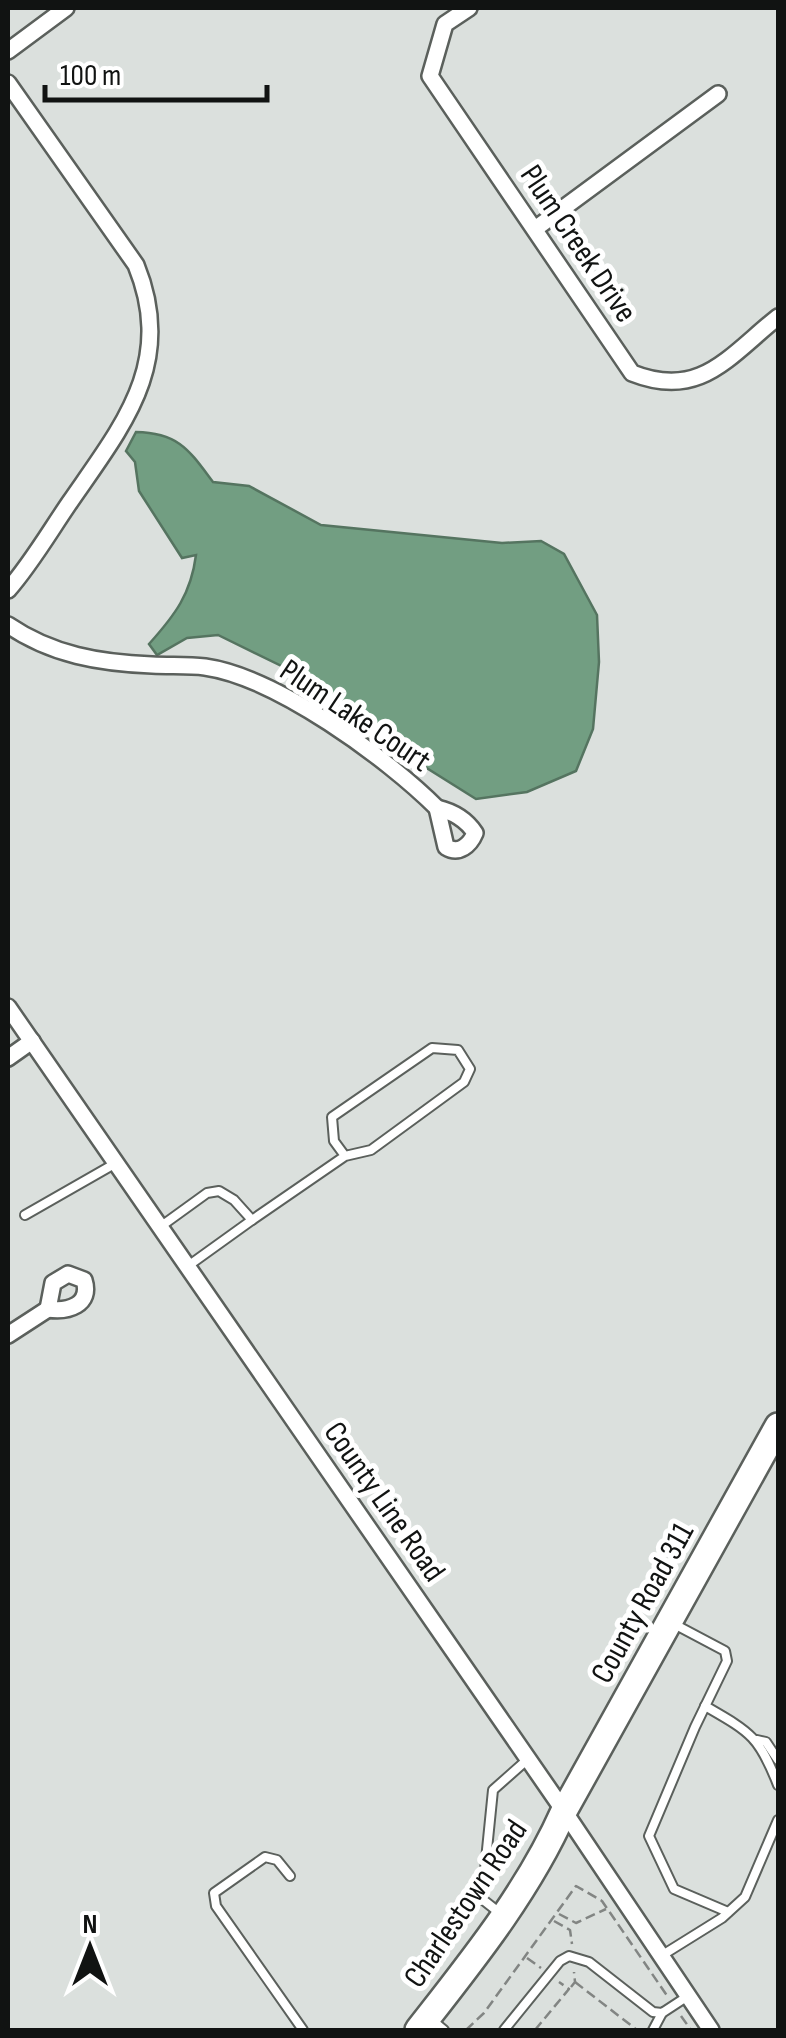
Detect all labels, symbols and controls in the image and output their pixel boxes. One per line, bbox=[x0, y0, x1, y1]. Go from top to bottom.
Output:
scale bar bbox=[45, 40, 268, 102]
text: 100 m bbox=[60, 58, 121, 94]
street label: Plum Creek Drive bbox=[511, 158, 645, 330]
street label: Plum Lake Court bbox=[272, 651, 438, 781]
street label: County Line Road bbox=[315, 1415, 453, 1589]
street label: County Road 311 bbox=[583, 1516, 703, 1690]
street label: Charlestown Road bbox=[396, 1813, 536, 1995]
north arrow bbox=[40, 1898, 140, 1998]
text: N bbox=[83, 1908, 97, 1941]

